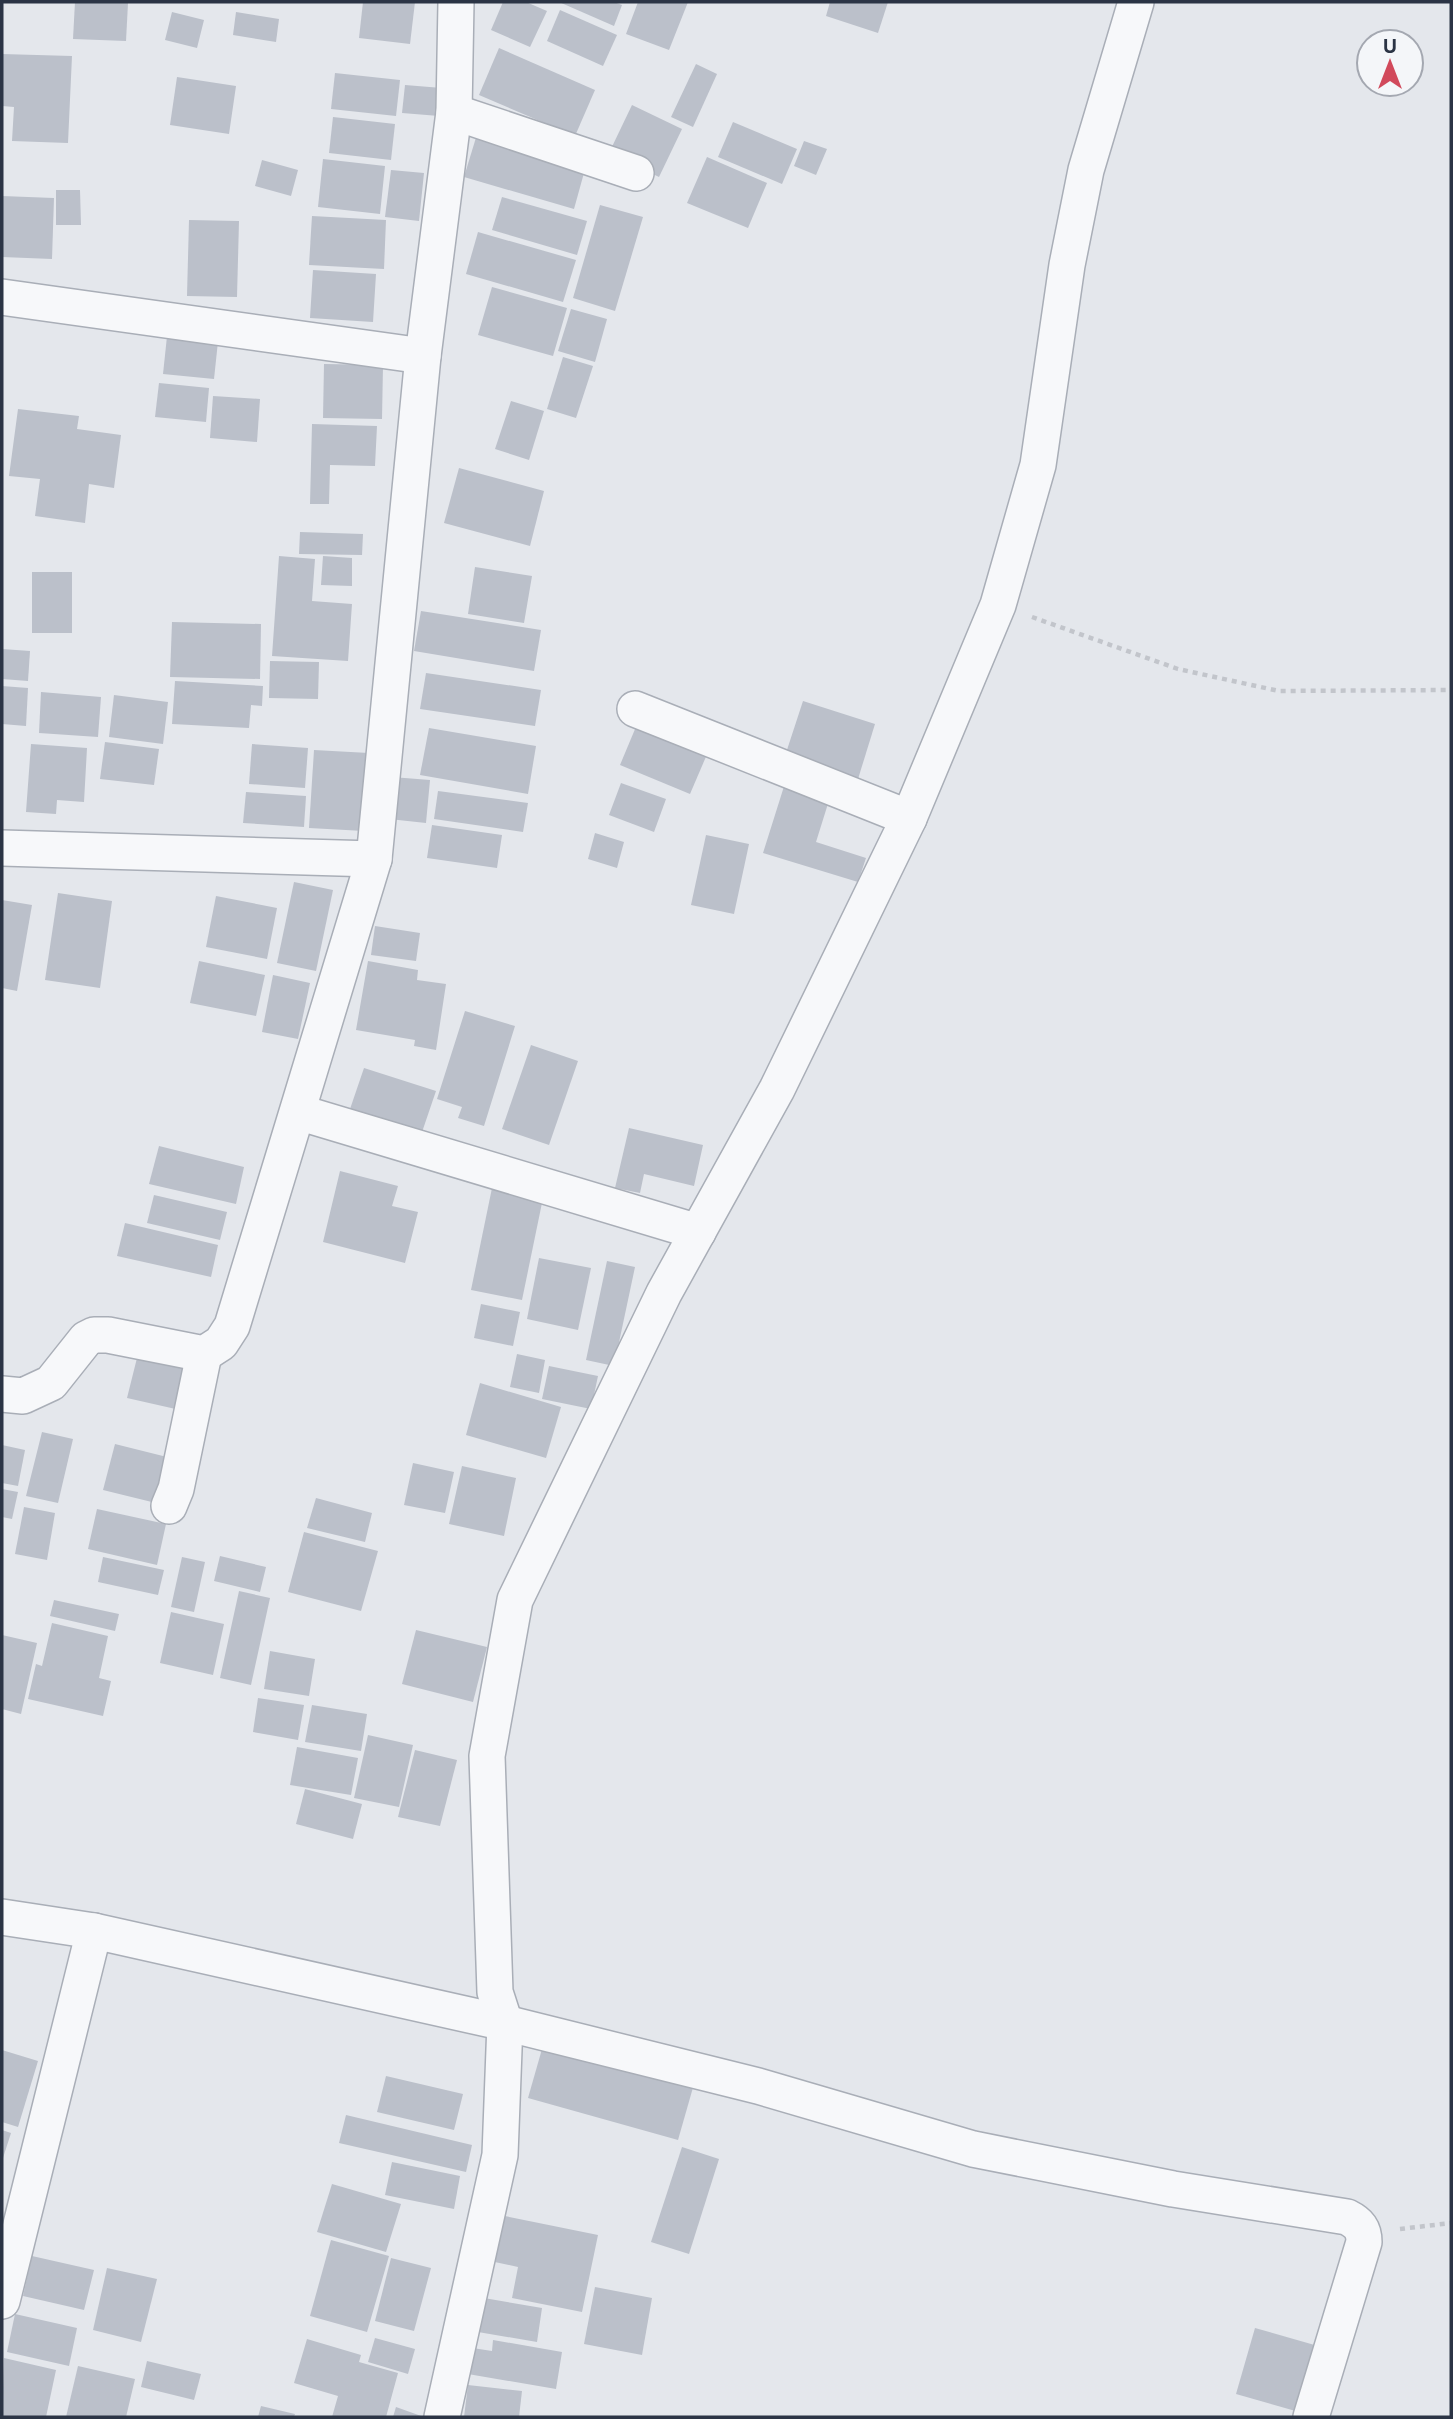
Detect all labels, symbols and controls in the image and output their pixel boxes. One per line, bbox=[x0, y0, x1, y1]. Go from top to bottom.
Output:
north arrow bbox=[1355, 28, 1425, 98]
text: U bbox=[1383, 35, 1397, 58]

